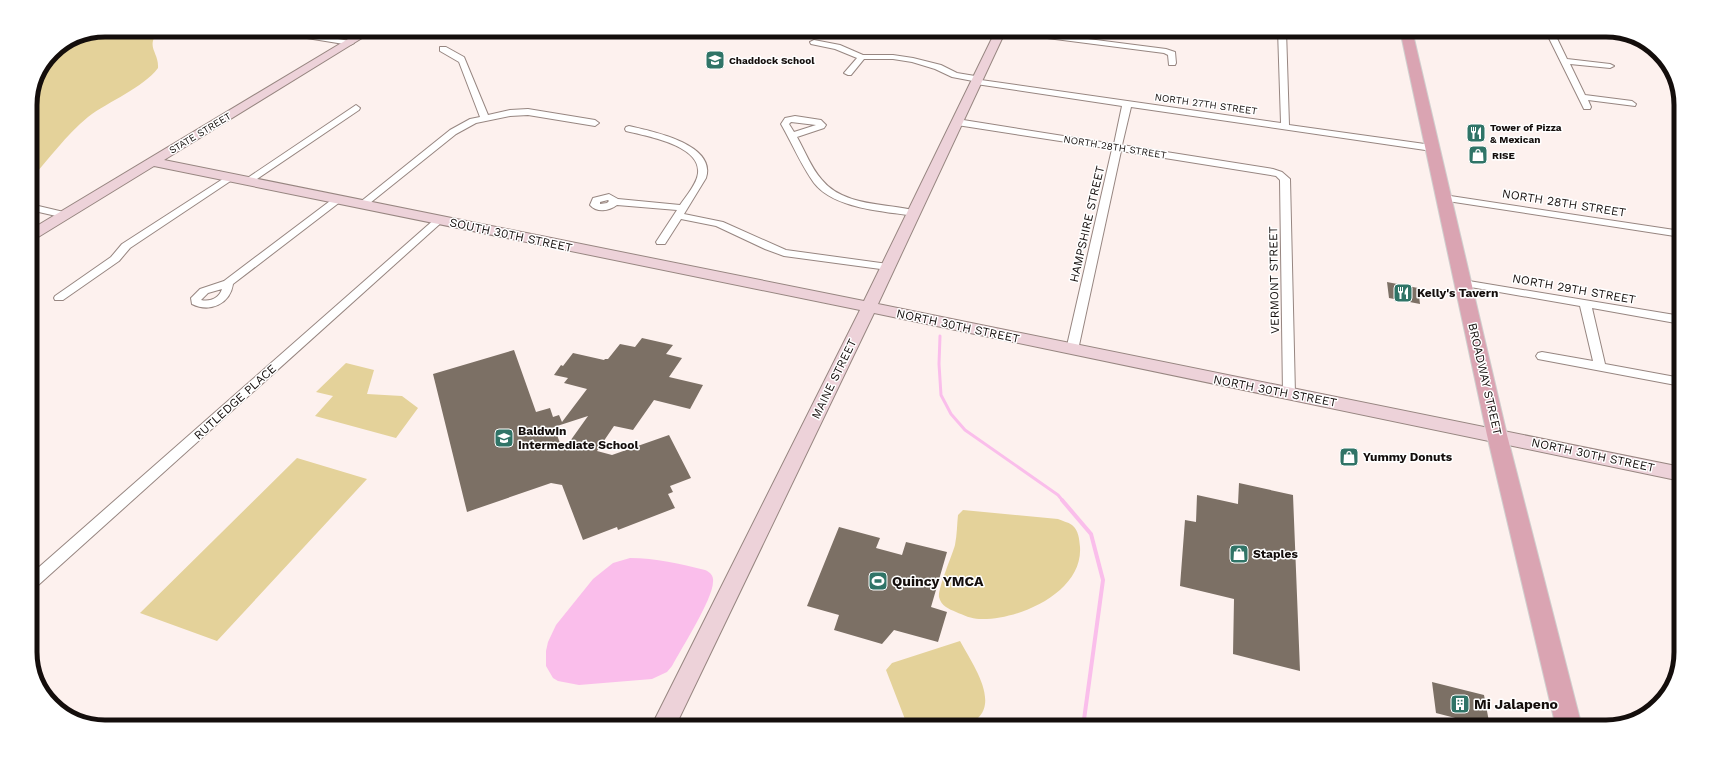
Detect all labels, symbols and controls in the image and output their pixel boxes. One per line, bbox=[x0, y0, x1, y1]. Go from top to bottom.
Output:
school or university icon: Chaddock School bbox=[704, 49, 726, 71]
place label: Chaddock School bbox=[729, 55, 815, 66]
street label: NORTH 27TH STREET bbox=[1154, 91, 1258, 117]
street label: STATE STREET bbox=[167, 110, 233, 156]
restaurant icon: Tower of Pizza & Mexican bbox=[1465, 122, 1487, 144]
place label: Tower of Pizza & Mexican bbox=[1490, 122, 1562, 145]
street label: NORTH 28TH STREET bbox=[1063, 133, 1167, 161]
shop icon: RISE bbox=[1467, 144, 1489, 166]
place label: RISE bbox=[1492, 150, 1515, 161]
street label: HAMPSHIRE STREET bbox=[1067, 164, 1107, 284]
street label: NORTH 28TH STREET bbox=[1501, 186, 1627, 220]
street label: SOUTH 30TH STREET bbox=[448, 215, 574, 255]
street label: VERMONT STREET bbox=[1266, 226, 1282, 334]
street label: NORTH 29TH STREET bbox=[1511, 271, 1637, 307]
restaurant icon: Kelly's Tavern bbox=[1392, 282, 1414, 304]
place label: Kelly's Tavern bbox=[1417, 286, 1498, 300]
street label: NORTH 30TH STREET bbox=[895, 306, 1021, 346]
street label: BROADWAY STREET bbox=[1465, 322, 1505, 436]
street label: MAINE STREET bbox=[809, 337, 859, 421]
street label: RUTLEDGE PLACE bbox=[191, 361, 279, 443]
street label: NORTH 30TH STREET bbox=[1212, 372, 1338, 410]
place label: Baldwin Intermediate School bbox=[518, 424, 638, 452]
school or university icon: Baldwin Intermediate School bbox=[493, 427, 515, 449]
street label: NORTH 30TH STREET bbox=[1530, 435, 1656, 475]
shop icon: Yummy Donuts bbox=[1338, 446, 1360, 468]
place label: Yummy Donuts bbox=[1363, 450, 1453, 464]
shop icon: Staples bbox=[1228, 543, 1250, 565]
place label: Staples bbox=[1253, 547, 1298, 561]
sports icon: Quincy YMCA bbox=[867, 570, 889, 592]
place label: Quincy YMCA bbox=[892, 573, 984, 589]
building icon: Mi Jalapeno bbox=[1449, 693, 1471, 715]
place label: Mi Jalapeno bbox=[1474, 696, 1558, 712]

